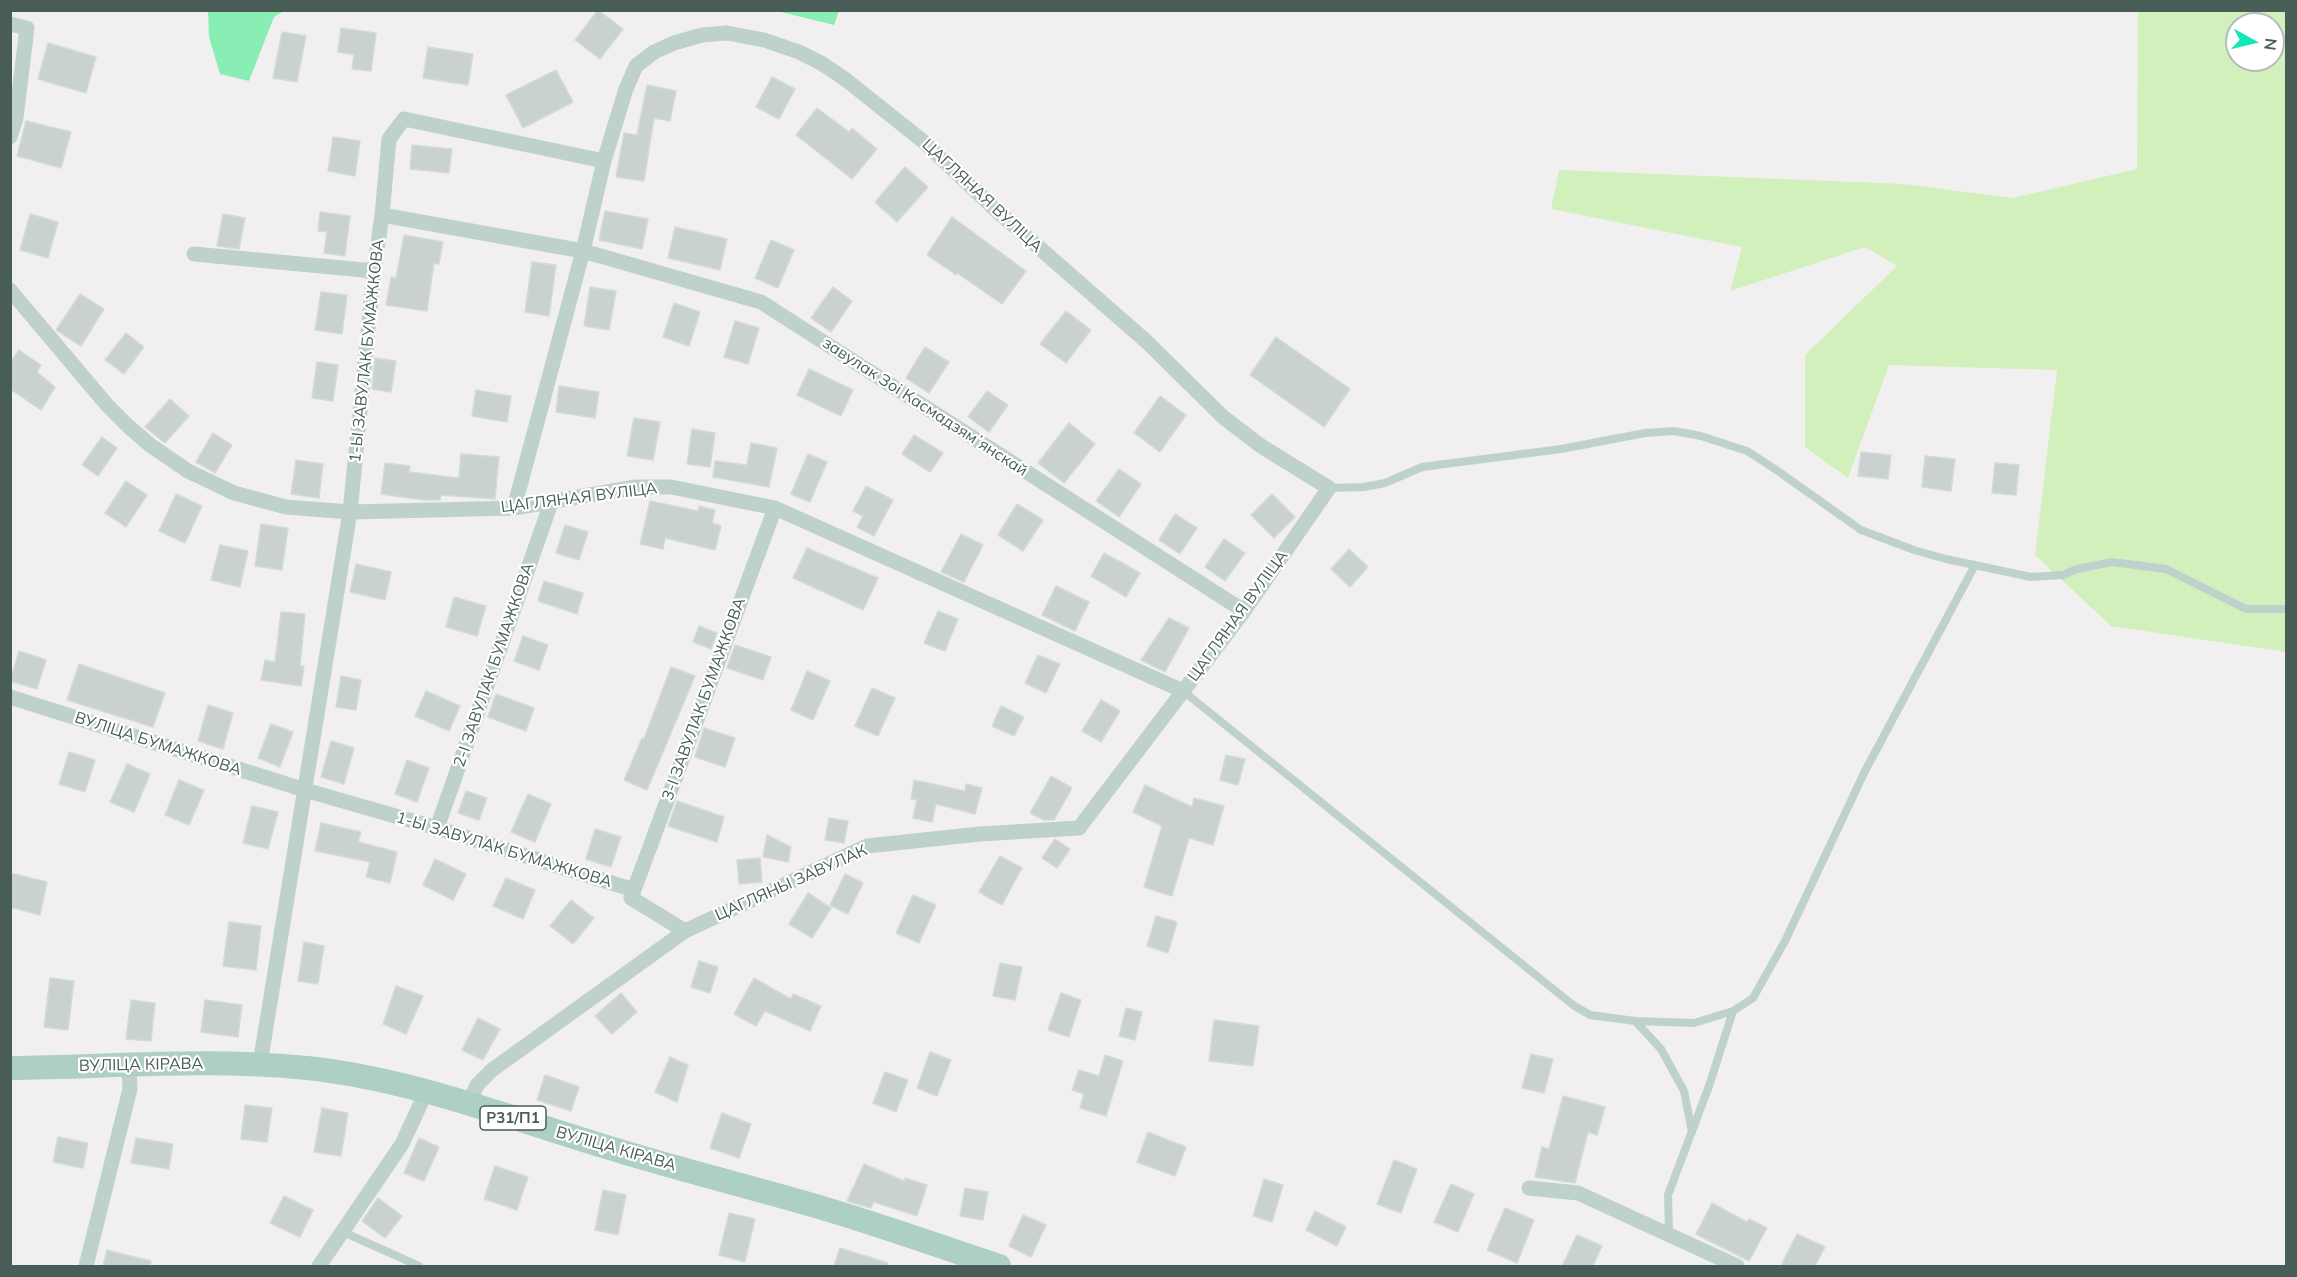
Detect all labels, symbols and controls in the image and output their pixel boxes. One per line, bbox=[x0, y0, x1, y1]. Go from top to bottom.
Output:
north arrow bbox=[2225, 12, 2285, 72]
text: N bbox=[2260, 37, 2282, 52]
street label: ЦАГЛЯНАЯ ВУЛІЦА bbox=[918, 135, 1046, 257]
street label: 1-Ы ЗАВУЛАК БУМАЖКОВА bbox=[346, 238, 388, 464]
street label: завулак Зоі Касмадзямʼянскай bbox=[819, 333, 1031, 481]
street label: ЦАГЛЯНАЯ ВУЛІЦА bbox=[500, 479, 658, 517]
street label: ЦАГЛЯНАЯ ВУЛІЦА bbox=[1184, 547, 1292, 685]
street label: 2-І ЗАВУЛАК БУМАЖКОВА bbox=[450, 560, 538, 770]
street label: 3-І ЗАВУЛАК БУМАЖКОВА bbox=[658, 595, 750, 803]
street label: ВУЛІЦА БУМАЖКОВА bbox=[72, 708, 244, 780]
street label: 1-Ы ЗАВУЛАК БУМАЖКОВА bbox=[394, 808, 614, 892]
street label: ЦАГЛЯНЫ ЗАВУЛАК bbox=[712, 841, 870, 925]
street label: ВУЛІЦА КІРАВА bbox=[79, 1054, 203, 1076]
road number: Р31/П1 bbox=[480, 1106, 546, 1130]
street label: ВУЛІЦА КІРАВА bbox=[554, 1123, 678, 1175]

